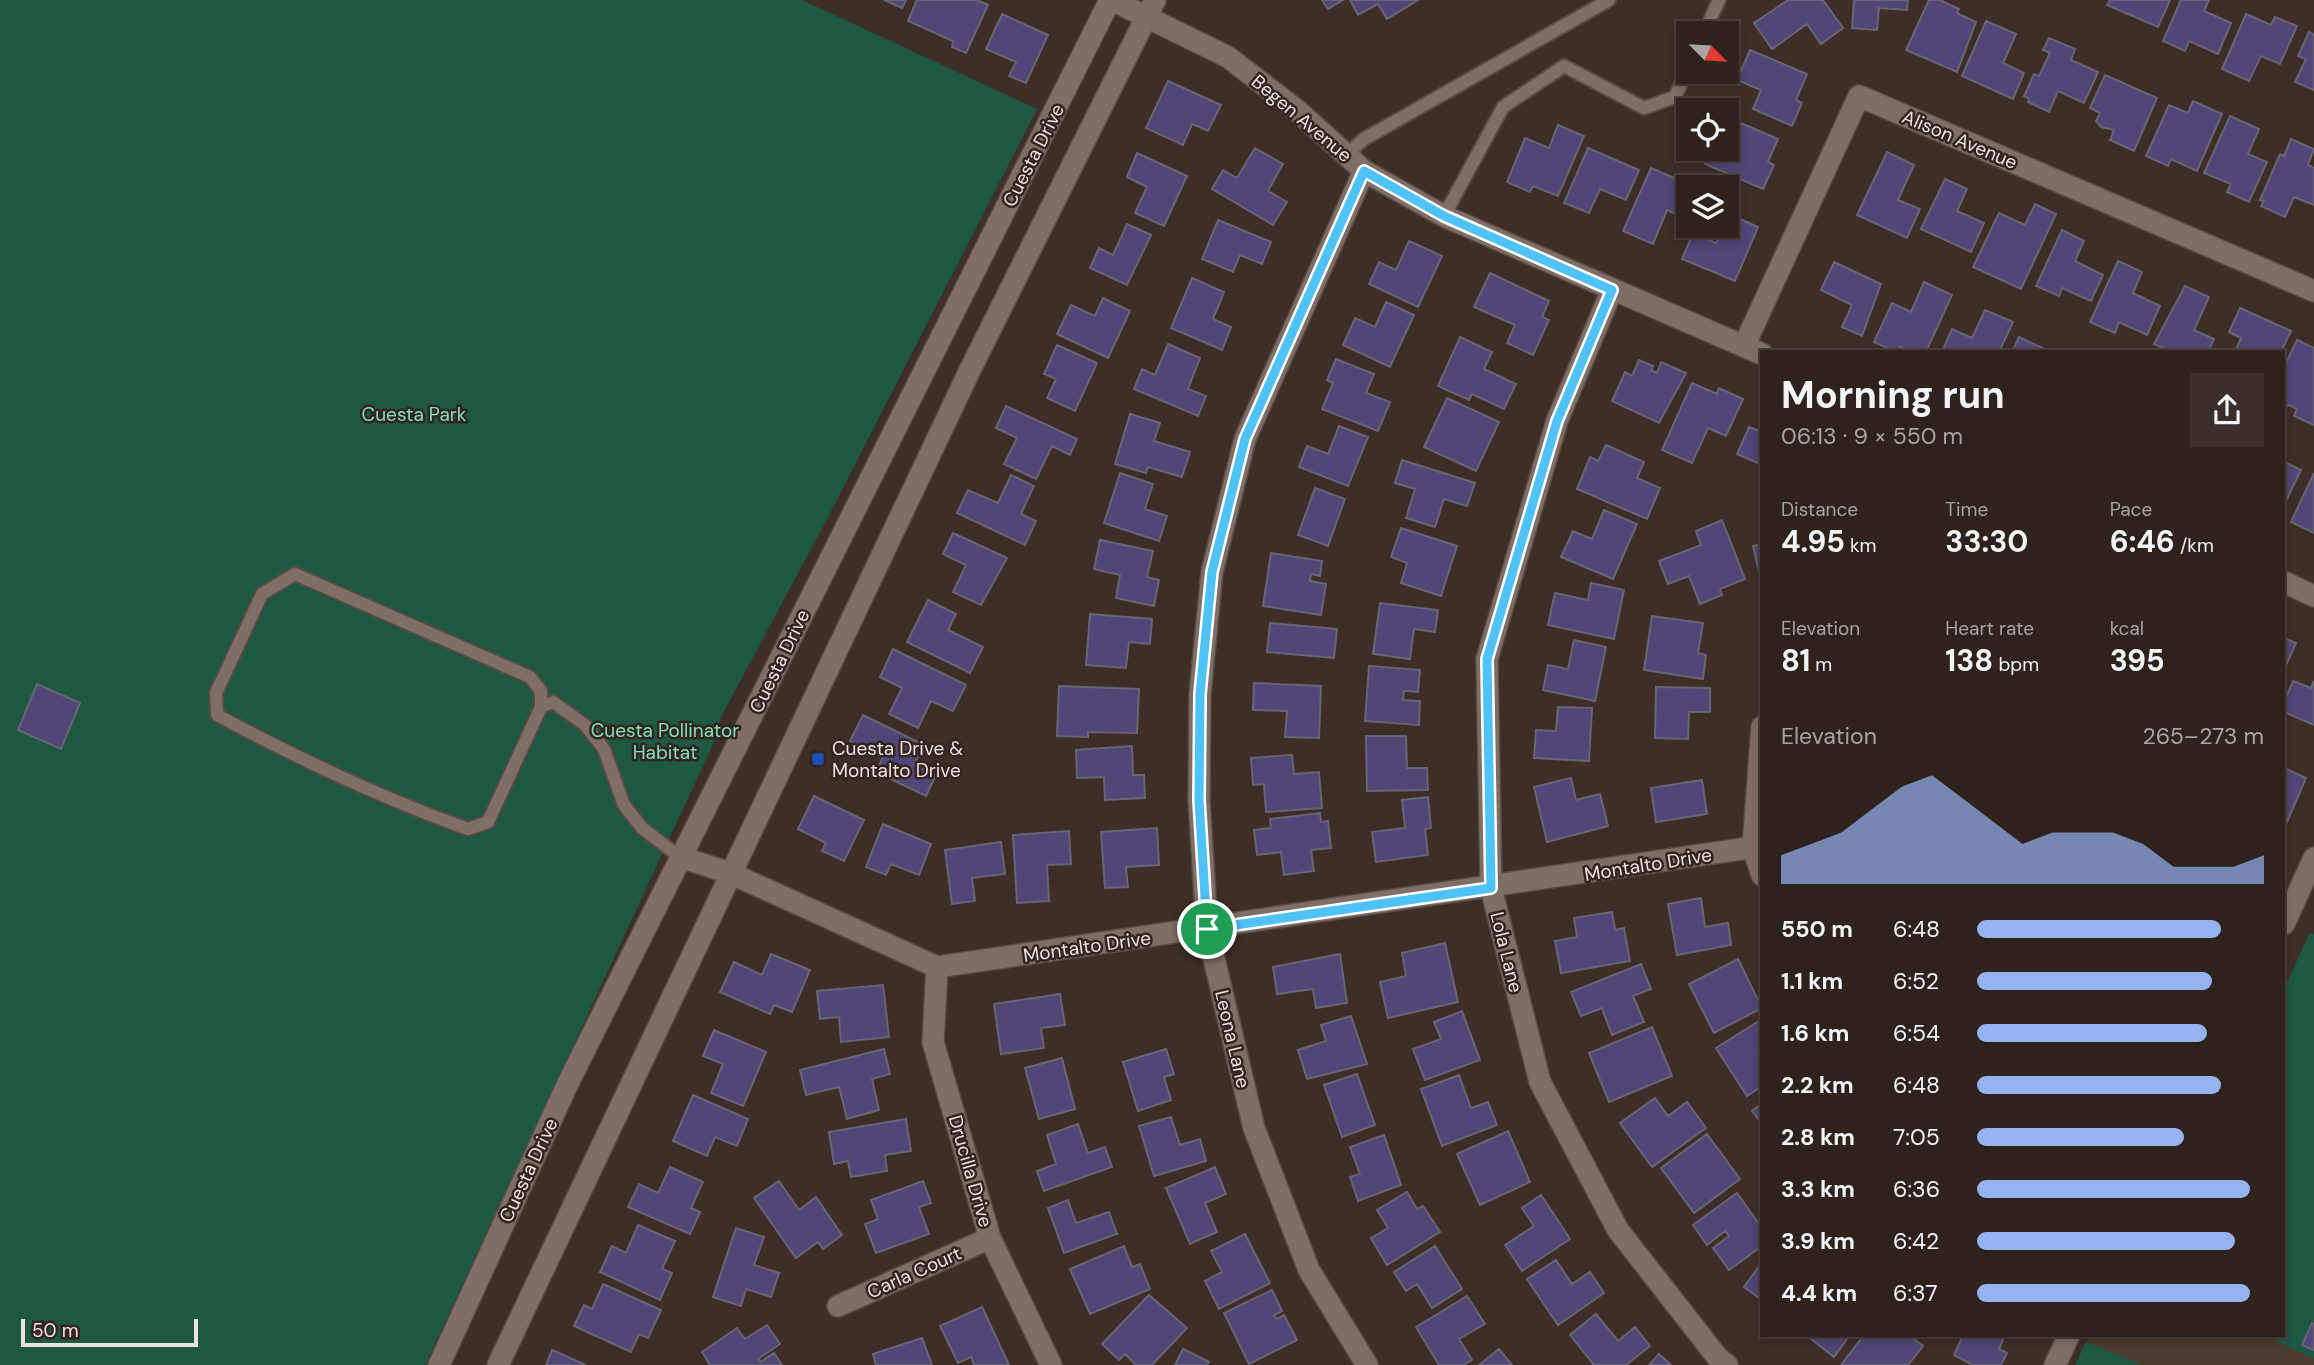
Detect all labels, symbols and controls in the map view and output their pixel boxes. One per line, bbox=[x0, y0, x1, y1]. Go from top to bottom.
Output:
north arrow bbox=[1676, 21, 1740, 84]
map controls bbox=[1676, 21, 1739, 238]
street label: Begen Avenue bbox=[1246, 69, 1357, 168]
button: locate bbox=[1676, 98, 1739, 161]
street label: Cuesta Drive bbox=[997, 100, 1070, 211]
street label: Alison Avenue bbox=[1898, 104, 2021, 175]
button: layers bbox=[1676, 175, 1739, 238]
text: Morning run bbox=[1781, 370, 2005, 420]
button: share bbox=[2190, 373, 2264, 447]
park label: Cuesta Park bbox=[362, 402, 467, 427]
text: 06:13 · 9 × 550 m bbox=[1781, 421, 1963, 451]
text: Distance bbox=[1781, 497, 1858, 522]
text: Time bbox=[1945, 497, 1988, 522]
text: Pace bbox=[2110, 497, 2152, 522]
text: 4.95 bbox=[1781, 522, 1845, 561]
text: 33:30 bbox=[1945, 522, 2028, 561]
text: 6:46 bbox=[2110, 522, 2175, 561]
text: km bbox=[1845, 533, 1876, 558]
text: /km bbox=[2175, 533, 2214, 558]
street label: Cuesta Drive bbox=[744, 605, 815, 717]
text: Elevation bbox=[1781, 616, 1860, 641]
text: Heart rate bbox=[1945, 616, 2034, 641]
text: kcal bbox=[2110, 616, 2144, 641]
text: 81 bbox=[1781, 641, 1810, 680]
text: 138 bbox=[1945, 641, 1993, 680]
text: 395 bbox=[2110, 641, 2165, 680]
text: m bbox=[1810, 652, 1832, 677]
text: bpm bbox=[1993, 652, 2039, 677]
park label: Cuesta Pollinator Habitat bbox=[591, 718, 739, 765]
text: Elevation bbox=[1781, 721, 1877, 751]
text: 265–273 m bbox=[2143, 721, 2264, 751]
place label: Cuesta Drive & Montalto Drive bbox=[832, 736, 963, 783]
marker: Cuesta Drive & Montalto Drive bbox=[810, 751, 826, 767]
street label: Montalto Drive bbox=[1583, 842, 1714, 887]
pin bbox=[1177, 899, 1237, 959]
street label: Lola Lane bbox=[1484, 909, 1529, 995]
icon: arrive bbox=[1188, 910, 1226, 948]
text: 550 m bbox=[1781, 914, 1853, 944]
text: 6:48 bbox=[1893, 914, 1940, 944]
street label: Montalto Drive bbox=[1022, 925, 1153, 968]
text: 1.1 km bbox=[1781, 966, 1843, 996]
text: 6:52 bbox=[1893, 966, 1939, 996]
street label: Leona Lane bbox=[1209, 988, 1256, 1091]
text: 1.6 km bbox=[1781, 1018, 1849, 1048]
text: 6:54 bbox=[1893, 1018, 1940, 1048]
text: 2.2 km bbox=[1781, 1070, 1854, 1100]
text: 6:48 bbox=[1893, 1070, 1940, 1100]
street label: Drucilla Drive bbox=[943, 1112, 998, 1230]
street label: Cuesta Drive bbox=[493, 1114, 564, 1226]
text: 2.8 km bbox=[1781, 1122, 1855, 1152]
text: 7:05 bbox=[1893, 1122, 1940, 1152]
text: 3.3 km bbox=[1781, 1174, 1855, 1204]
text: 6:36 bbox=[1893, 1174, 1940, 1204]
text: 3.9 km bbox=[1781, 1226, 1855, 1256]
text: 6:42 bbox=[1893, 1226, 1939, 1256]
street label: Carla Court bbox=[863, 1241, 965, 1304]
text: 4.4 km bbox=[1781, 1278, 1857, 1308]
text: 6:37 bbox=[1893, 1278, 1938, 1308]
scale bar bbox=[21, 1316, 198, 1348]
text: 50 m bbox=[32, 1318, 79, 1343]

